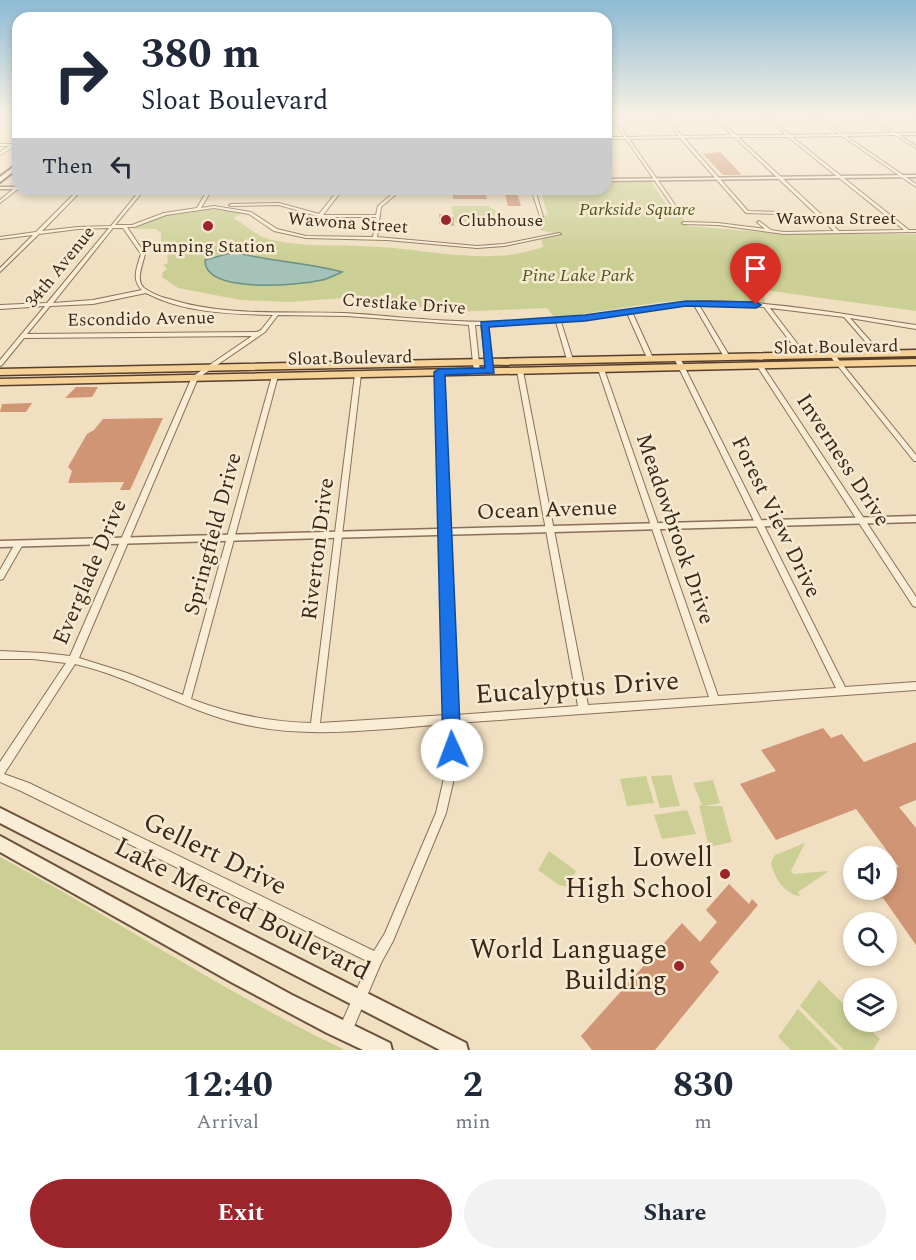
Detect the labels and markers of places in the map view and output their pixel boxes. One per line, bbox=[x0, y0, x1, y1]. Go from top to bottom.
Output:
place label: Clubhouse bbox=[458, 207, 543, 234]
marker: Clubhouse bbox=[439, 213, 453, 227]
marker: Pumping Station bbox=[201, 219, 215, 233]
place label: Pumping Station bbox=[141, 233, 275, 260]
pin bbox=[730, 243, 781, 305]
place label: Lowell High School bbox=[565, 837, 713, 910]
marker: Lowell High School bbox=[718, 867, 732, 881]
place label: World Language Building bbox=[470, 929, 667, 1002]
marker: World Language Building bbox=[672, 959, 686, 973]

